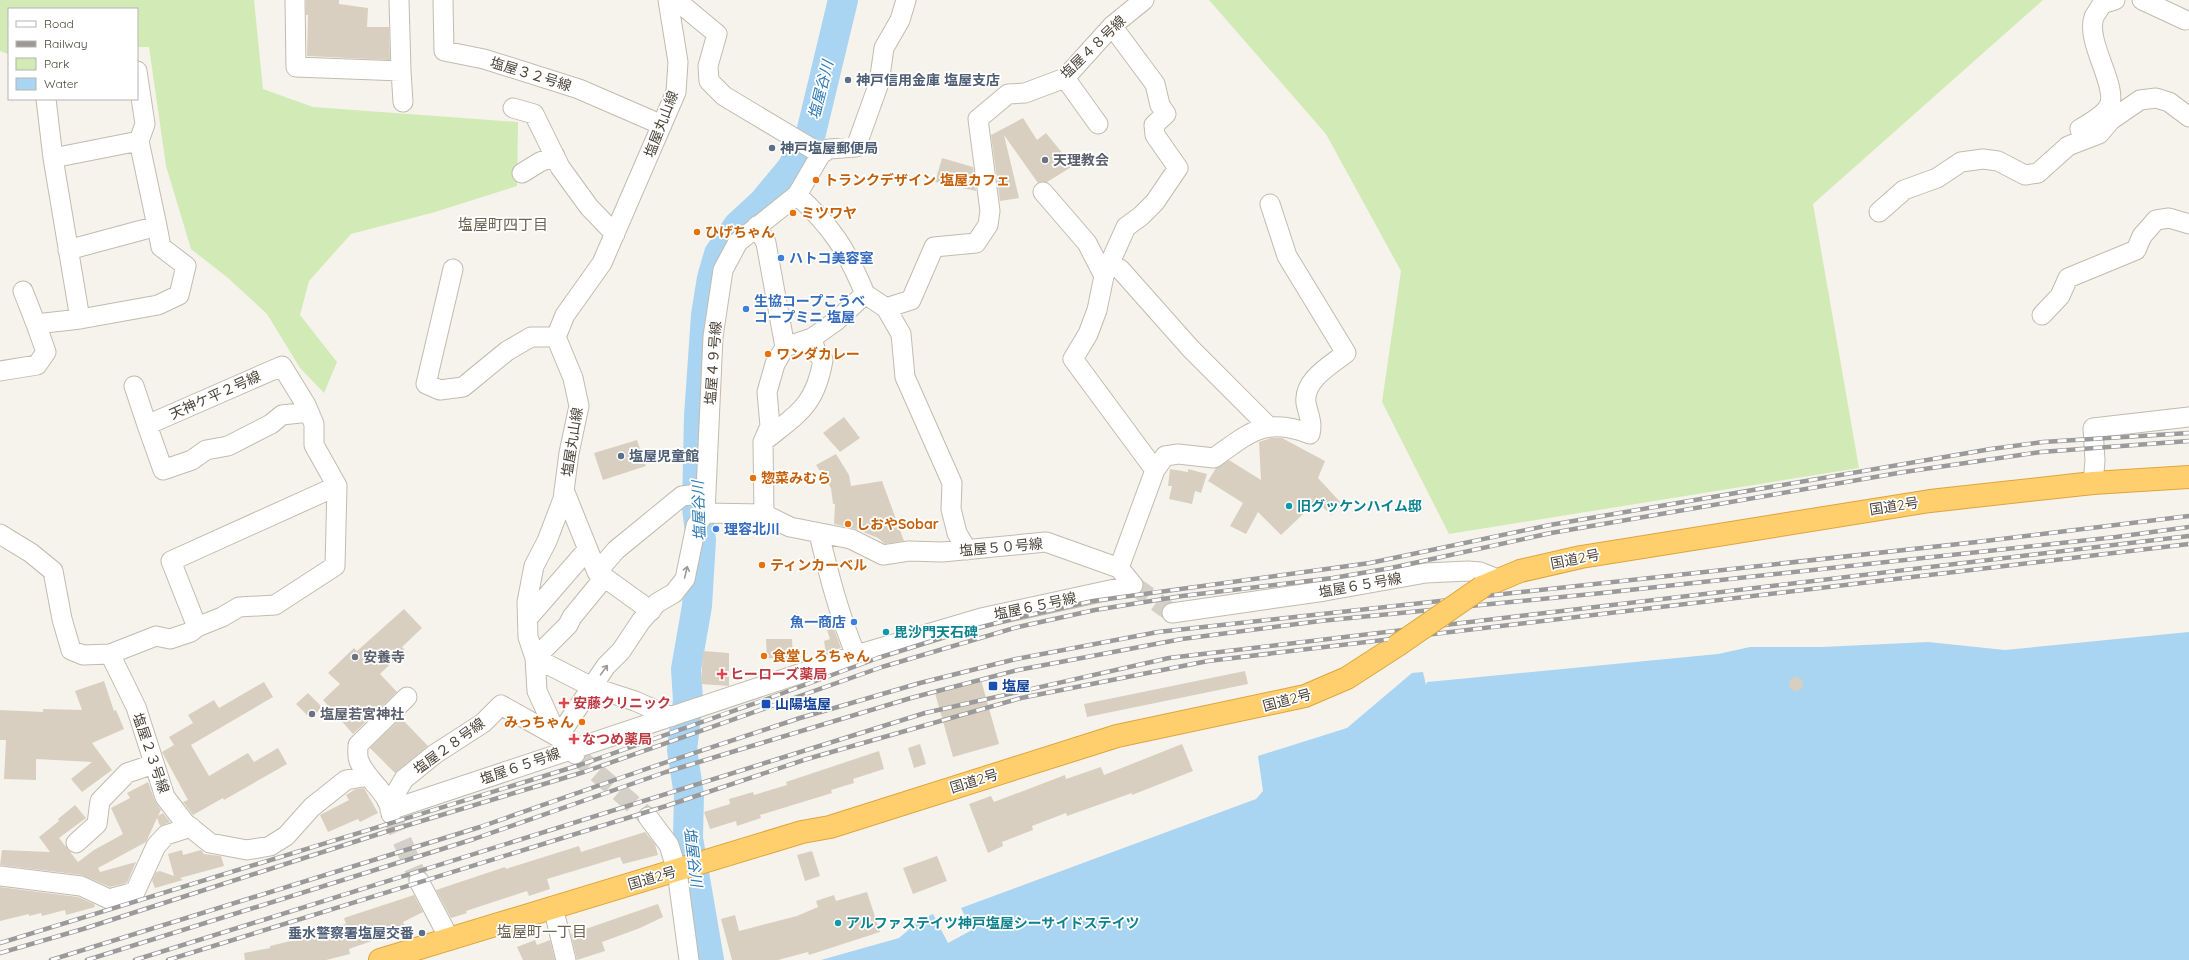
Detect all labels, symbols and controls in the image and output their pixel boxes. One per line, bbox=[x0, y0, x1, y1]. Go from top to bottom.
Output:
legend bbox=[8, 8, 138, 100]
street label: 塩屋４８号線 bbox=[1057, 11, 1129, 83]
text: Road bbox=[44, 16, 74, 31]
text: Railway bbox=[44, 36, 88, 51]
street label: 塩屋３２号線 bbox=[488, 53, 574, 95]
text: Park bbox=[44, 56, 69, 71]
water label: 塩屋谷川 bbox=[804, 57, 837, 121]
place label: 神戸信用金庫 塩屋支店 bbox=[856, 71, 1000, 89]
marker: 神戸信用金庫 塩屋支店 bbox=[843, 75, 853, 85]
text: Water bbox=[44, 76, 79, 91]
street label: 塩屋丸山線 bbox=[640, 88, 682, 160]
place label: 神戸塩屋郵便局 bbox=[780, 139, 878, 157]
marker: 神戸塩屋郵便局 bbox=[767, 143, 777, 153]
place label: 天理教会 bbox=[1053, 151, 1109, 169]
marker: 天理教会 bbox=[1040, 155, 1050, 165]
place label: トランクデザイン 塩屋カフェ bbox=[824, 171, 1010, 189]
marker: トランクデザイン 塩屋カフェ bbox=[811, 175, 821, 185]
place label: ミツワヤ bbox=[801, 204, 857, 222]
marker: ミツワヤ bbox=[788, 208, 798, 218]
district label: 塩屋町四丁目 bbox=[458, 215, 548, 234]
place label: ひげちゃん bbox=[705, 223, 775, 241]
marker: ひげちゃん bbox=[692, 227, 702, 237]
place label: ハトコ美容室 bbox=[789, 249, 873, 267]
marker: ハトコ美容室 bbox=[776, 253, 786, 263]
place label: 生協コープこうべ コープミニ 塩屋 bbox=[754, 292, 865, 326]
marker: 生協コープこうべ コープミニ 塩屋 bbox=[741, 304, 751, 314]
street label: 塩屋４９号線 bbox=[701, 320, 725, 406]
place label: ワンダカレー bbox=[776, 345, 860, 363]
marker: ワンダカレー bbox=[763, 349, 773, 359]
street label: 天神ケ平２号線 bbox=[167, 367, 263, 423]
street label: 塩屋丸山線 bbox=[558, 406, 586, 478]
place label: 塩屋児童館 bbox=[629, 447, 699, 465]
marker: 塩屋児童館 bbox=[616, 451, 626, 461]
place label: 惣菜みむら bbox=[761, 469, 831, 487]
marker: 惣菜みむら bbox=[748, 473, 758, 483]
water label: 塩屋谷川 bbox=[688, 479, 709, 541]
street label: 国道2号 bbox=[1868, 493, 1920, 519]
place label: 旧グッケンハイム邸 bbox=[1297, 497, 1422, 515]
marker: 旧グッケンハイム邸 bbox=[1284, 501, 1294, 511]
place label: しおやSobar bbox=[856, 515, 939, 533]
marker: しおやSobar bbox=[843, 519, 853, 529]
place label: 理容北川 bbox=[724, 520, 780, 538]
marker: 理容北川 bbox=[711, 524, 721, 534]
street label: 塩屋５０号線 bbox=[958, 534, 1044, 560]
street label: 国道2号 bbox=[1549, 545, 1601, 573]
place label: ティンカーベル bbox=[770, 556, 867, 574]
marker: ティンカーベル bbox=[757, 560, 767, 570]
one-way arrow bbox=[683, 566, 690, 579]
street label: 塩屋６５号線 bbox=[1317, 569, 1403, 601]
street label: 塩屋６５号線 bbox=[992, 588, 1078, 624]
place label: 魚一商店 bbox=[790, 613, 846, 631]
marker: 魚一商店 bbox=[849, 617, 859, 627]
place label: 毘沙門天石碑 bbox=[894, 623, 978, 641]
marker: 毘沙門天石碑 bbox=[881, 627, 891, 637]
place label: 食堂しろちゃん bbox=[772, 647, 870, 665]
place label: 安養寺 bbox=[363, 648, 405, 666]
marker: 食堂しろちゃん bbox=[759, 651, 769, 661]
marker: 安養寺 bbox=[350, 652, 360, 662]
one-way arrow bbox=[600, 665, 608, 676]
place label: ヒーローズ薬局 bbox=[730, 665, 827, 683]
marker: ヒーローズ薬局 bbox=[717, 669, 727, 679]
place label: 塩屋 bbox=[1002, 677, 1030, 695]
marker: 塩屋 bbox=[987, 680, 999, 692]
street label: 国道2号 bbox=[1261, 685, 1313, 715]
place label: 安藤クリニック bbox=[573, 694, 671, 712]
place label: 山陽塩屋 bbox=[775, 695, 831, 713]
marker: 安藤クリニック bbox=[558, 697, 570, 709]
marker: 山陽塩屋 bbox=[760, 698, 772, 710]
place label: 塩屋若宮神社 bbox=[320, 705, 404, 723]
marker: 塩屋若宮神社 bbox=[307, 709, 317, 719]
street label: 塩屋２３号線 bbox=[129, 710, 173, 796]
place label: みっちゃん bbox=[504, 713, 574, 731]
street label: 塩屋２８号線 bbox=[410, 714, 488, 778]
marker: みっちゃん bbox=[577, 717, 587, 727]
place label: なつめ薬局 bbox=[582, 730, 652, 748]
marker: なつめ薬局 bbox=[569, 734, 579, 744]
street label: 塩屋６５号線 bbox=[477, 744, 563, 788]
street label: 国道2号 bbox=[948, 765, 1000, 797]
water label: 塩屋谷川 bbox=[680, 826, 707, 890]
street label: 国道2号 bbox=[626, 862, 678, 894]
place label: アルファステイツ神戸塩屋シーサイドステイツ bbox=[846, 914, 1140, 932]
marker: アルファステイツ神戸塩屋シーサイドステイツ bbox=[833, 918, 843, 928]
district label: 塩屋町一丁目 bbox=[497, 922, 587, 941]
place label: 垂水警察署塩屋交番 bbox=[288, 924, 414, 942]
marker: 垂水警察署塩屋交番 bbox=[417, 928, 427, 938]

